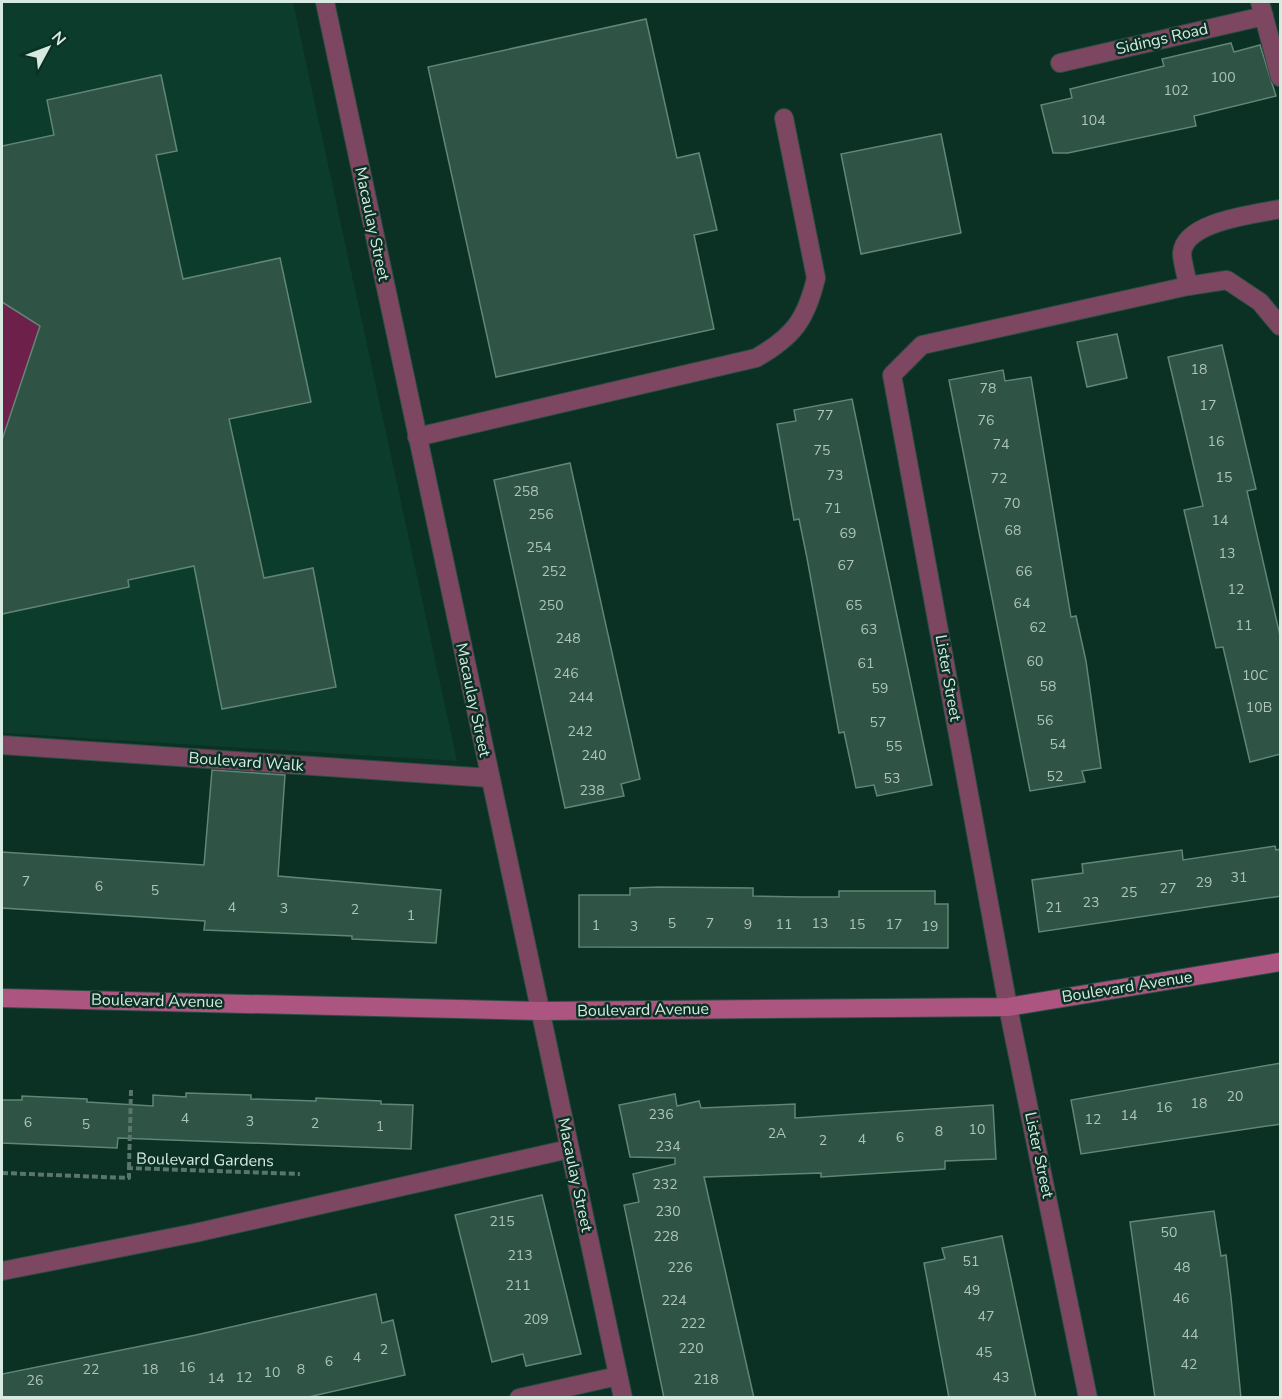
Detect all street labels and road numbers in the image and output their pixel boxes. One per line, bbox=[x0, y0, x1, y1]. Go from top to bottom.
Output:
street label: Sidings Road bbox=[1114, 18, 1210, 60]
street label: Macaulay Street bbox=[349, 165, 395, 283]
street label: Lister Street bbox=[930, 633, 967, 723]
street label: Macaulay Street bbox=[450, 641, 496, 759]
street label: Boulevard Walk bbox=[188, 747, 305, 777]
street label: Boulevard Avenue bbox=[1060, 966, 1194, 1008]
street label: Boulevard Avenue bbox=[91, 989, 223, 1013]
street label: Boulevard Avenue bbox=[577, 998, 709, 1022]
street label: Lister Street bbox=[1019, 1110, 1059, 1200]
street label: Macaulay Street bbox=[552, 1116, 598, 1234]
street label: Boulevard Gardens bbox=[136, 1148, 274, 1172]

